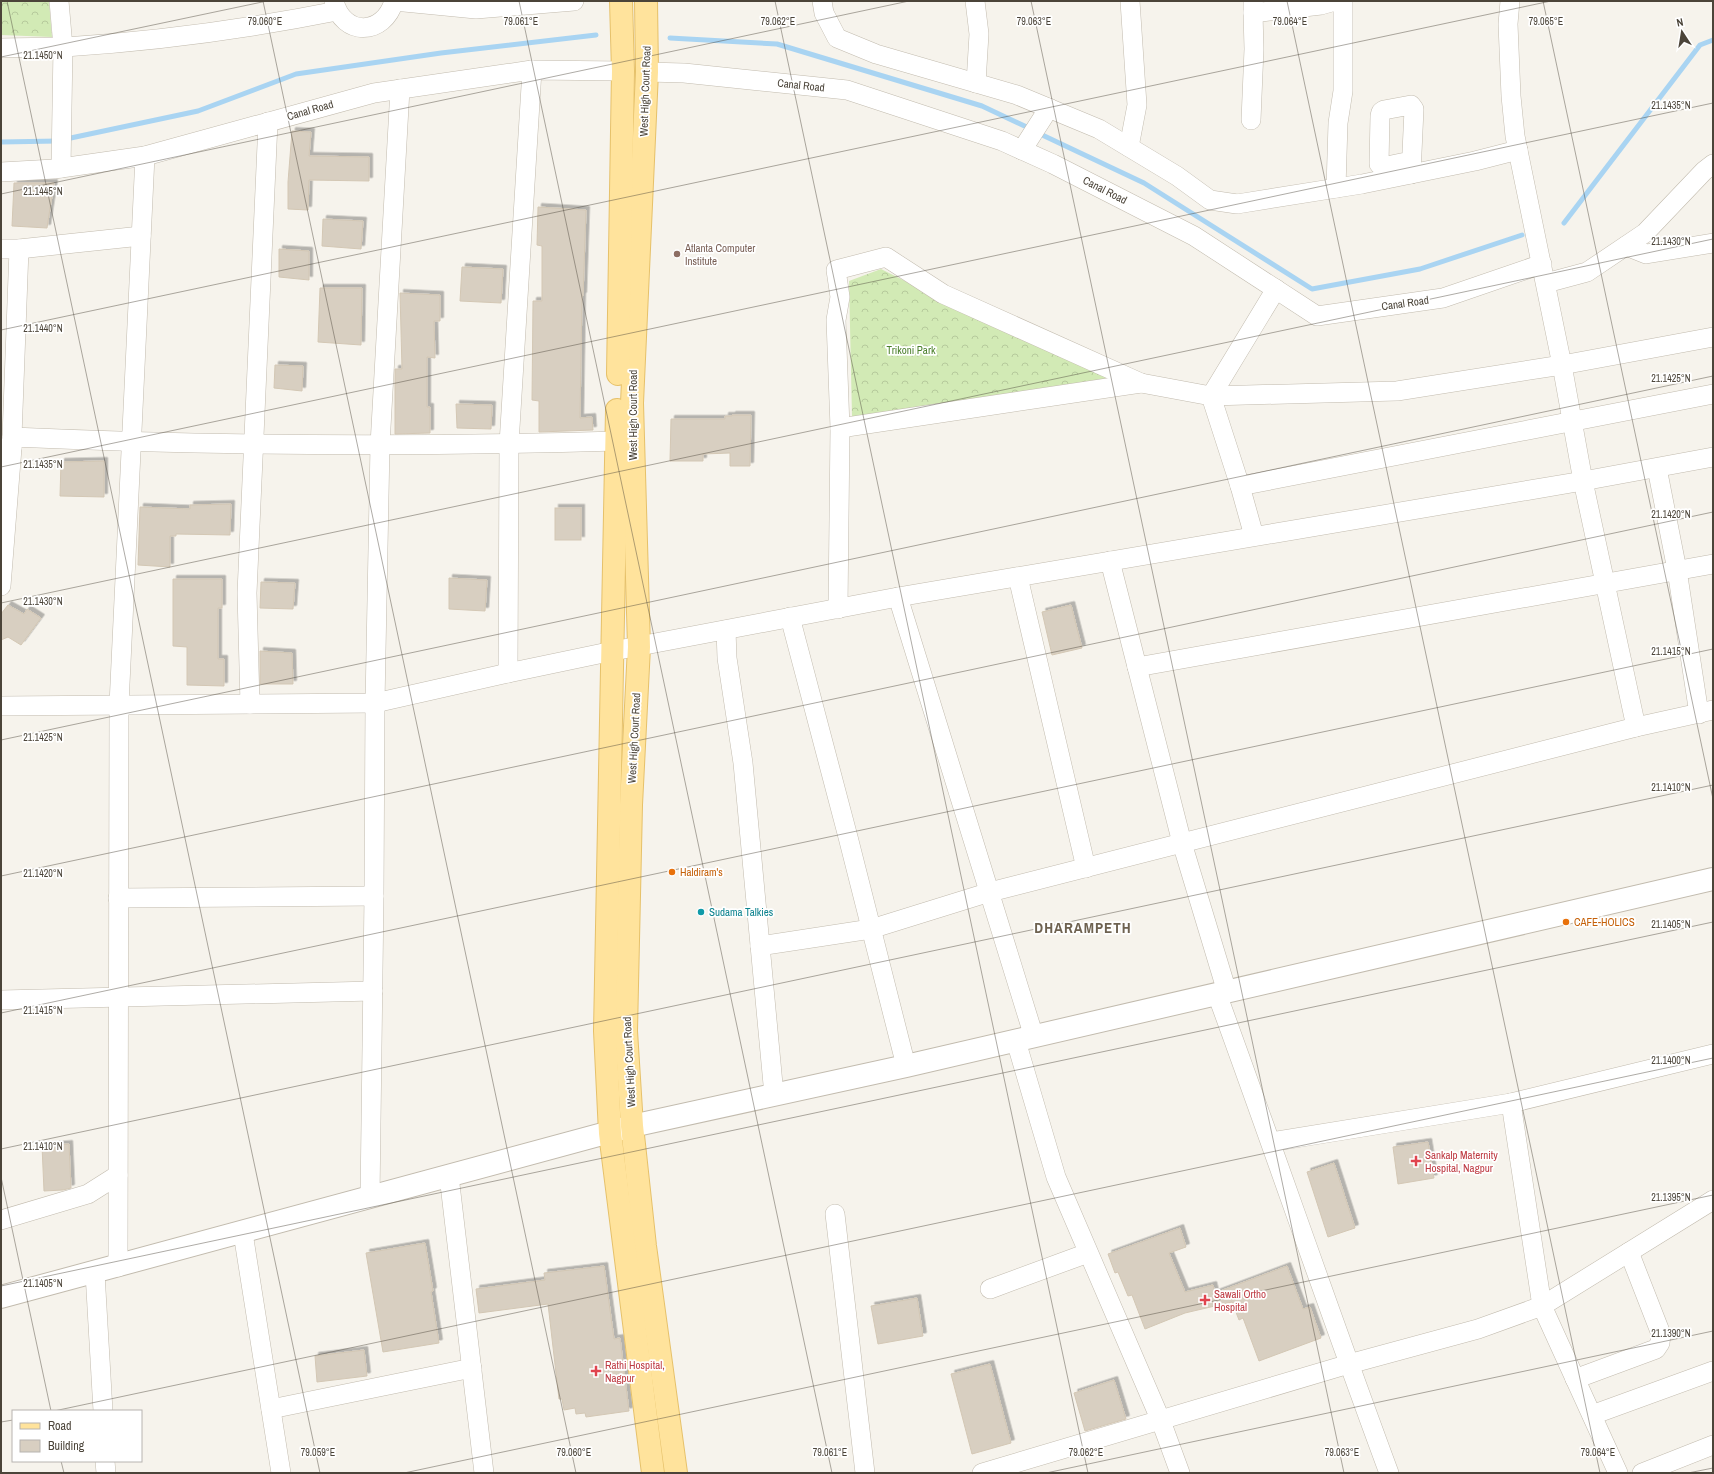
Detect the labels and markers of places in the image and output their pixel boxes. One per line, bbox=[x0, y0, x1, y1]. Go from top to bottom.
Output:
place label: Atlanta Computer Institute bbox=[684, 241, 755, 268]
marker: Atlanta Computer Institute bbox=[672, 249, 682, 259]
place label: Haldiram's bbox=[680, 865, 723, 879]
marker: Haldiram's bbox=[667, 867, 677, 877]
place label: Sudama Talkies bbox=[709, 905, 774, 919]
marker: Sudama Talkies bbox=[696, 907, 706, 917]
place label: CAFE-HOLICS bbox=[1574, 915, 1635, 929]
marker: CAFE-HOLICS bbox=[1561, 917, 1571, 927]
place label: Sankalp Maternity Hospital, Nagpur bbox=[1425, 1148, 1498, 1175]
marker: Sankalp Maternity Hospital, Nagpur bbox=[1410, 1155, 1422, 1167]
place label: Sawali Ortho Hospital bbox=[1214, 1287, 1266, 1314]
marker: Sawali Ortho Hospital bbox=[1199, 1294, 1211, 1306]
place label: Rathi Hospital, Nagpur bbox=[605, 1358, 665, 1385]
marker: Rathi Hospital, Nagpur bbox=[590, 1365, 602, 1377]

